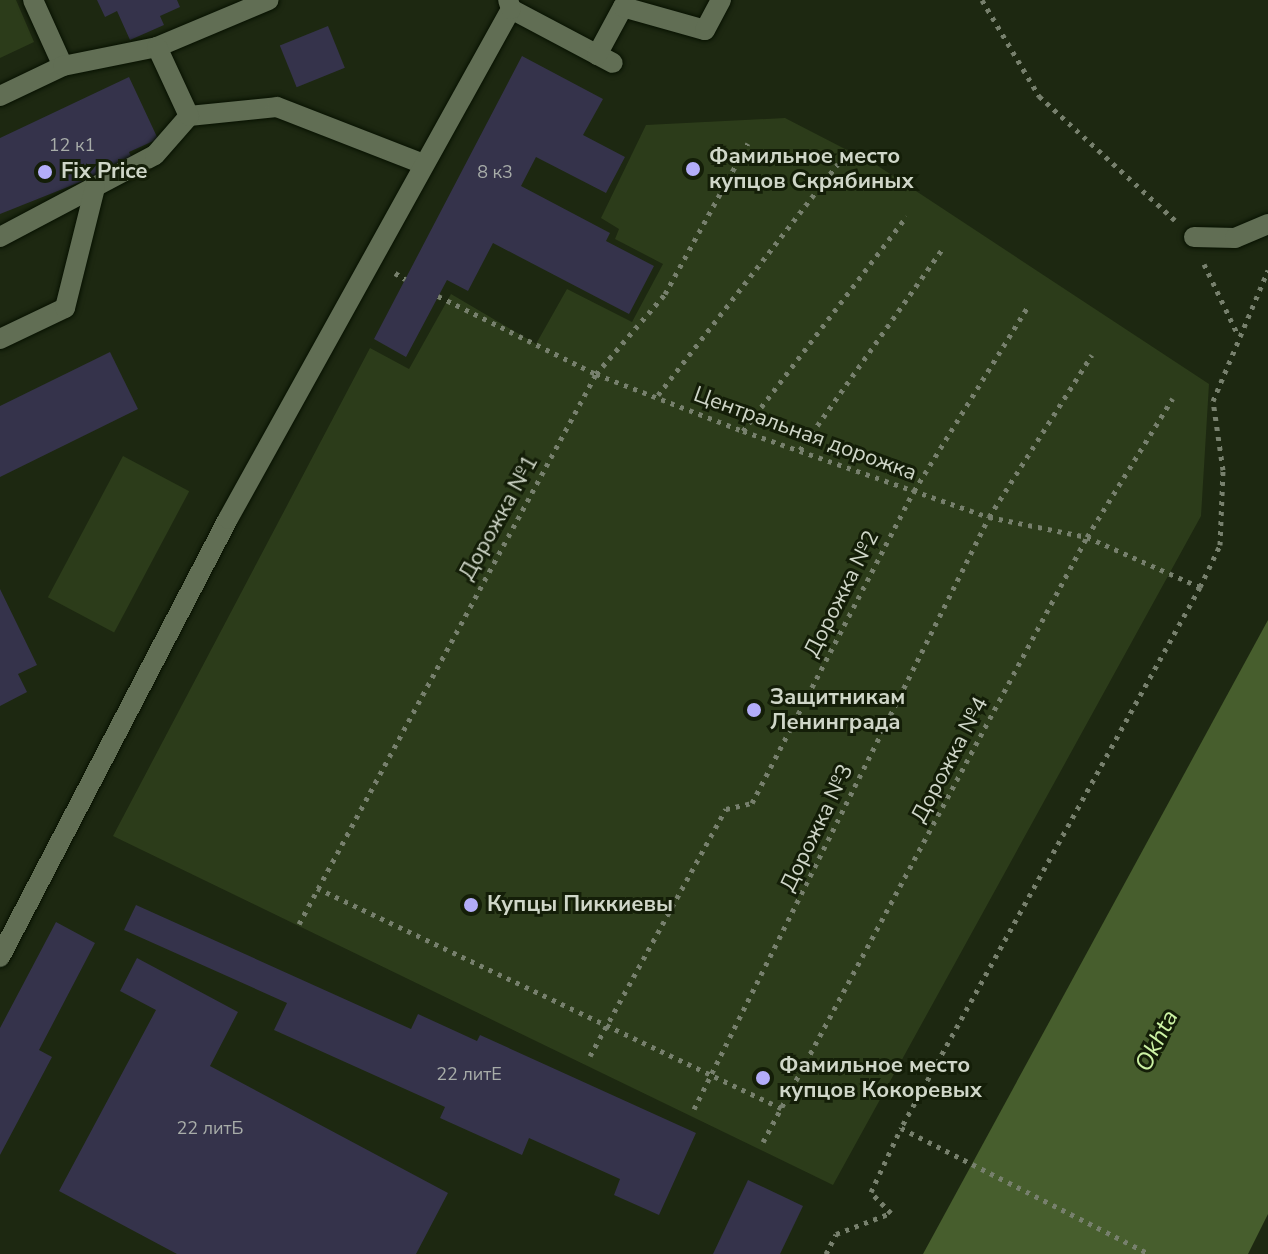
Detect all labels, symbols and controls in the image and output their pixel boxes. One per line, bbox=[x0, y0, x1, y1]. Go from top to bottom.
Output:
house number: 12 к1 bbox=[49, 134, 95, 156]
place label: Фамильное место купцов Скрябиных bbox=[709, 143, 914, 194]
place label: Fix Price bbox=[61, 159, 147, 185]
marker: Фамильное место купцов Скрябиных bbox=[684, 160, 702, 178]
house number: 8 к3 bbox=[477, 161, 513, 183]
marker: Fix Price bbox=[36, 163, 54, 181]
street label: Центральная дорожка bbox=[690, 381, 920, 487]
street label: Дорожка №1 bbox=[454, 451, 544, 585]
street label: Дорожка №2 bbox=[799, 526, 885, 662]
place label: Защитникам Ленинграда bbox=[770, 684, 905, 736]
street label: Дорожка №4 bbox=[906, 693, 994, 827]
marker: Защитникам Ленинграда bbox=[745, 701, 763, 719]
street label: Дорожка №3 bbox=[775, 760, 859, 896]
place label: Купцы Пиккиевы bbox=[487, 892, 673, 918]
marker: Купцы Пиккиевы bbox=[462, 896, 480, 914]
water label: Okhta bbox=[1129, 1005, 1185, 1077]
place label: Фамильное место купцов Кокоревых bbox=[779, 1052, 982, 1104]
house number: 22 литЕ bbox=[436, 1063, 502, 1085]
marker: Фамильное место купцов Кокоревых bbox=[754, 1069, 772, 1087]
house number: 22 литБ bbox=[177, 1117, 243, 1139]

